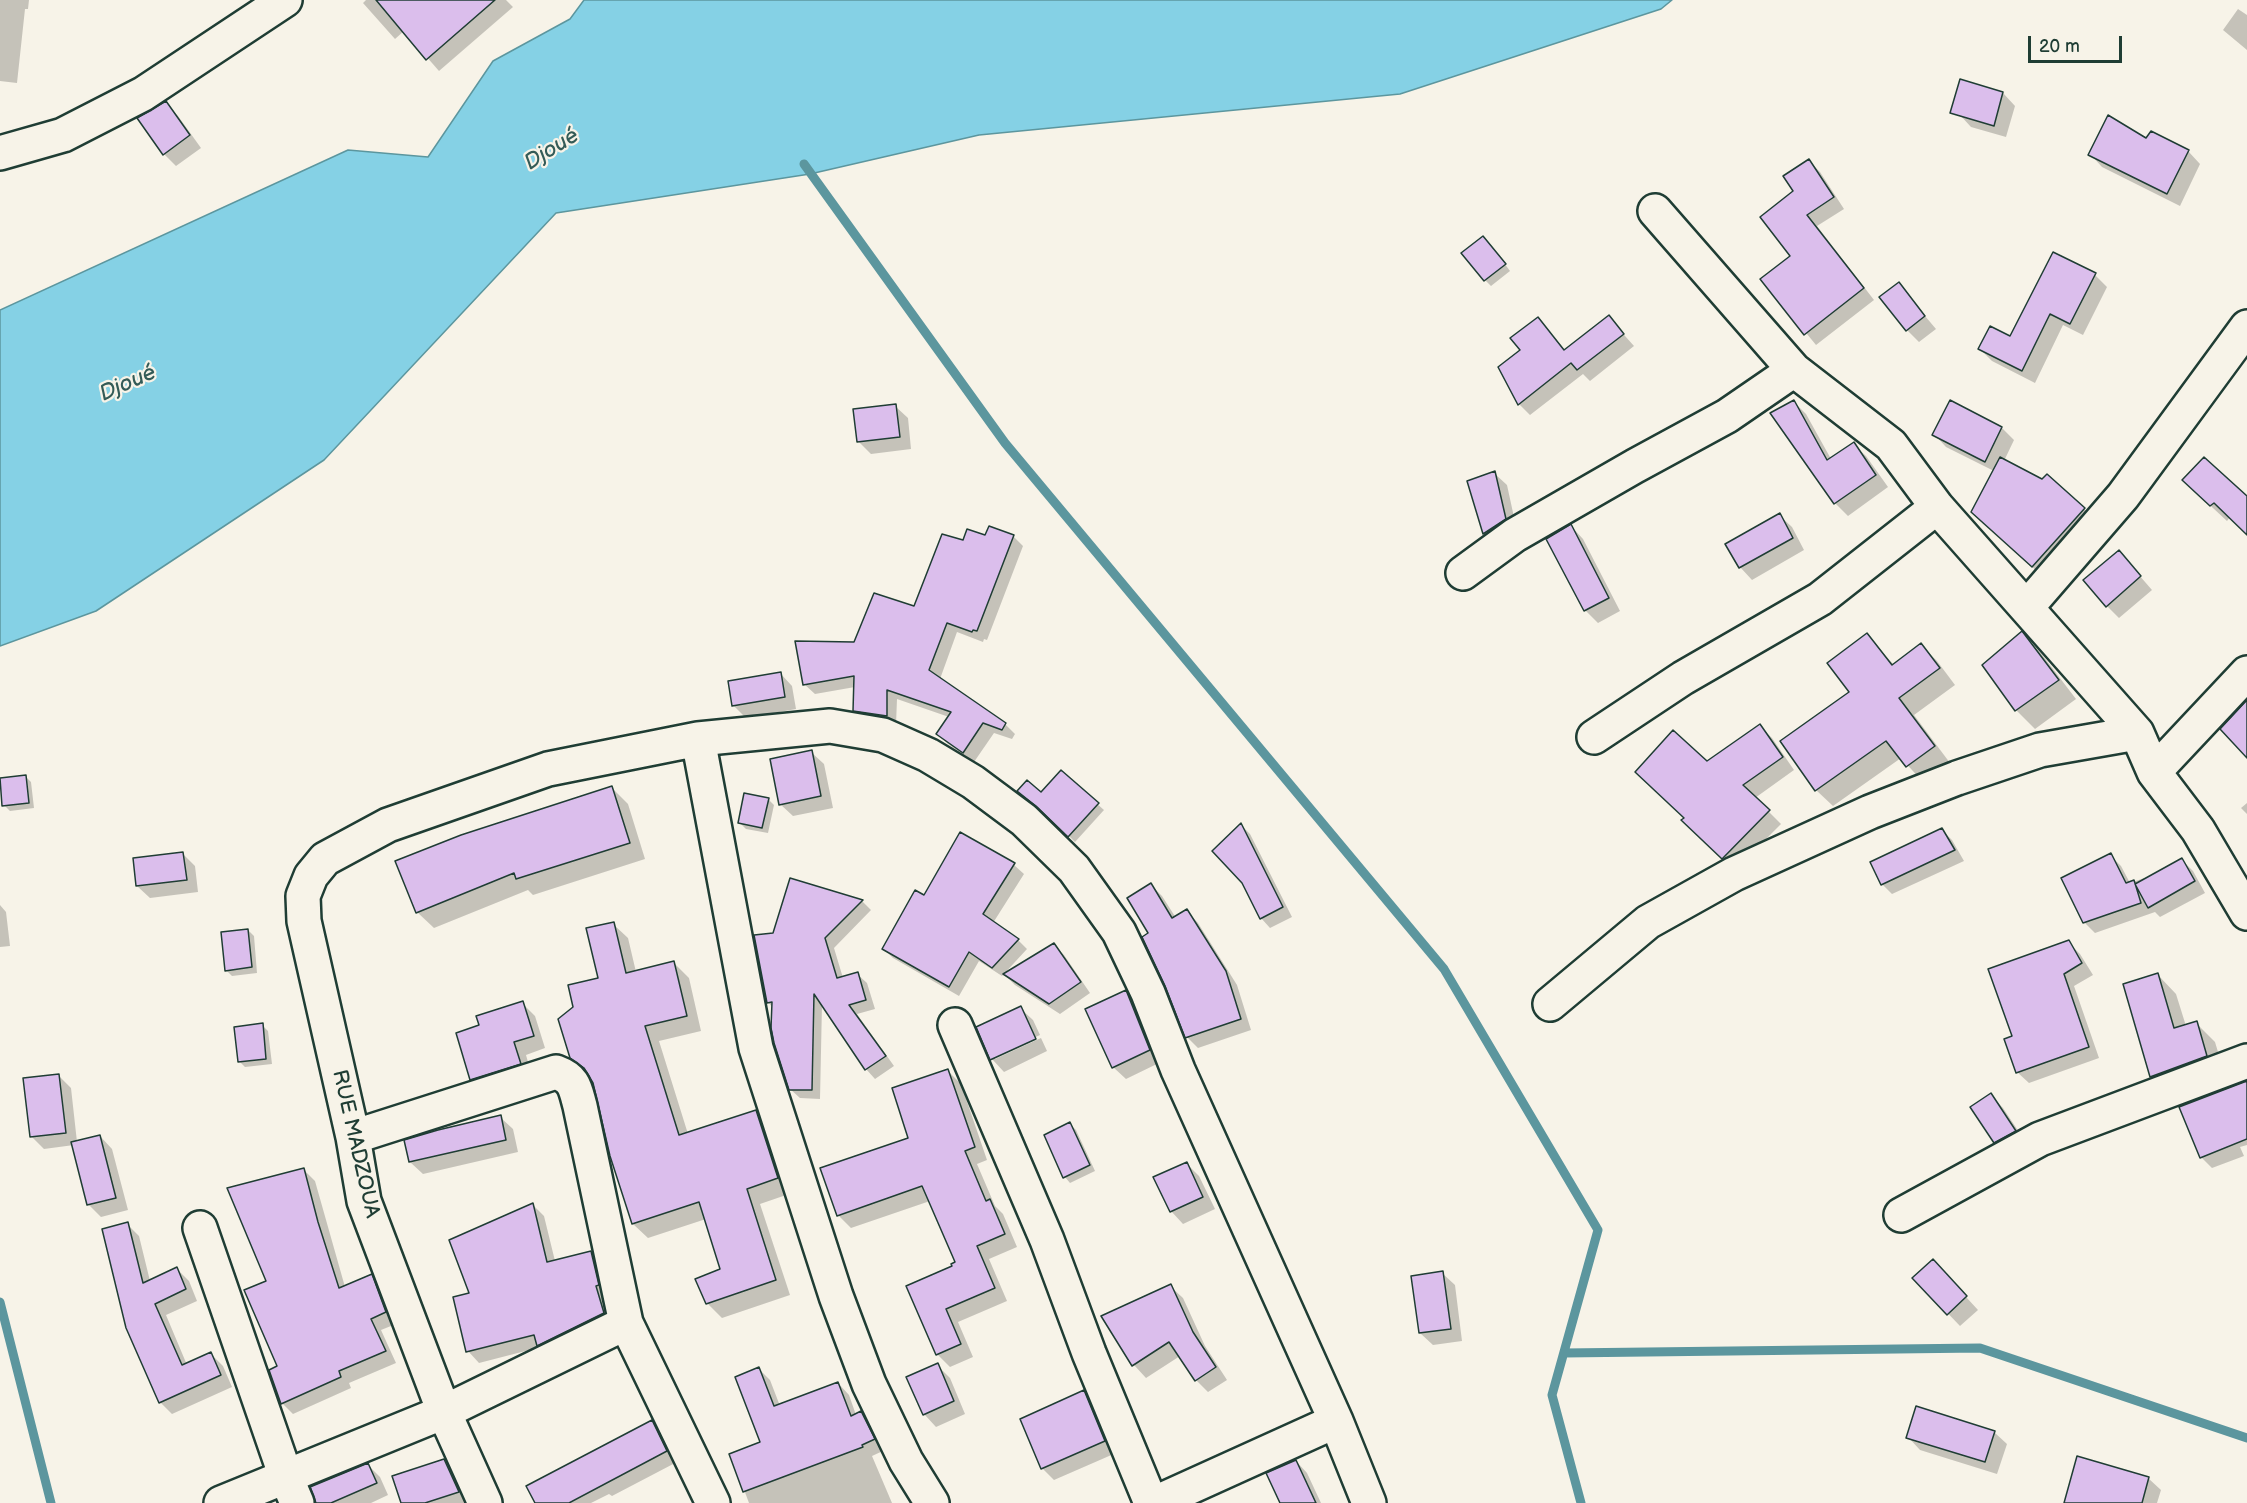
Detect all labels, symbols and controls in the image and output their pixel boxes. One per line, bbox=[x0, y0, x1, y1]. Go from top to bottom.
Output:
scale bar bbox=[2031, 24, 2126, 62]
text: 20 m bbox=[2039, 36, 2080, 57]
water label: Djoué bbox=[520, 123, 584, 177]
water label: Djoué bbox=[96, 360, 160, 408]
street label: RUE MADZOUA bbox=[326, 1068, 384, 1220]

